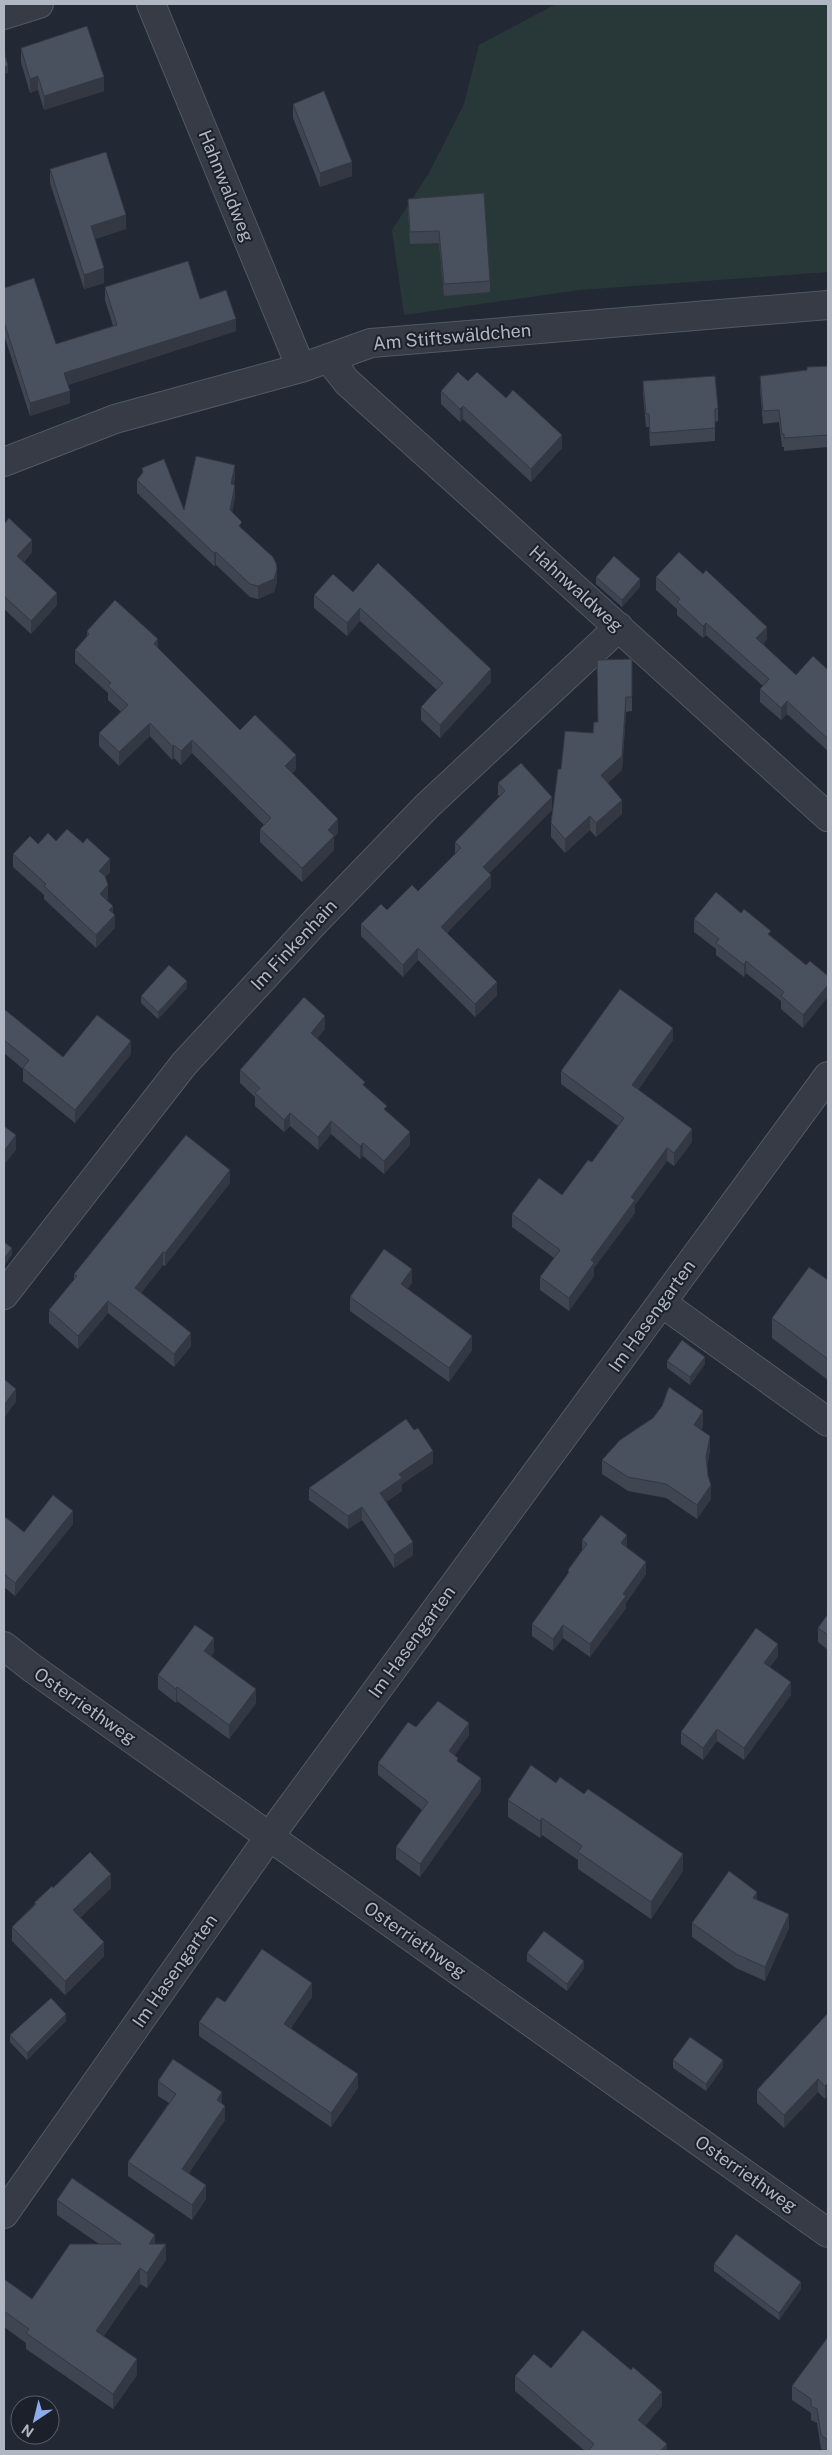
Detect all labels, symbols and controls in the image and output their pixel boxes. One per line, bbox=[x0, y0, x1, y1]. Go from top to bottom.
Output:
street label: Hahnwaldweg bbox=[194, 127, 258, 245]
street label: Am Stiftswäldchen bbox=[372, 319, 532, 354]
street label: Hahnwaldweg bbox=[525, 541, 628, 636]
street label: Im Finkenhain bbox=[246, 895, 341, 994]
street label: Im Hasengarten bbox=[604, 1256, 699, 1376]
street label: Im Hasengarten bbox=[364, 1582, 459, 1702]
street label: Osterriethweg bbox=[30, 1663, 140, 1748]
street label: Osterriethweg bbox=[360, 1897, 470, 1982]
street label: Im Hasengarten bbox=[128, 1910, 221, 2031]
street label: Osterriethweg bbox=[691, 2131, 801, 2216]
north arrow bbox=[10, 2395, 60, 2445]
text: N bbox=[18, 2421, 37, 2440]

